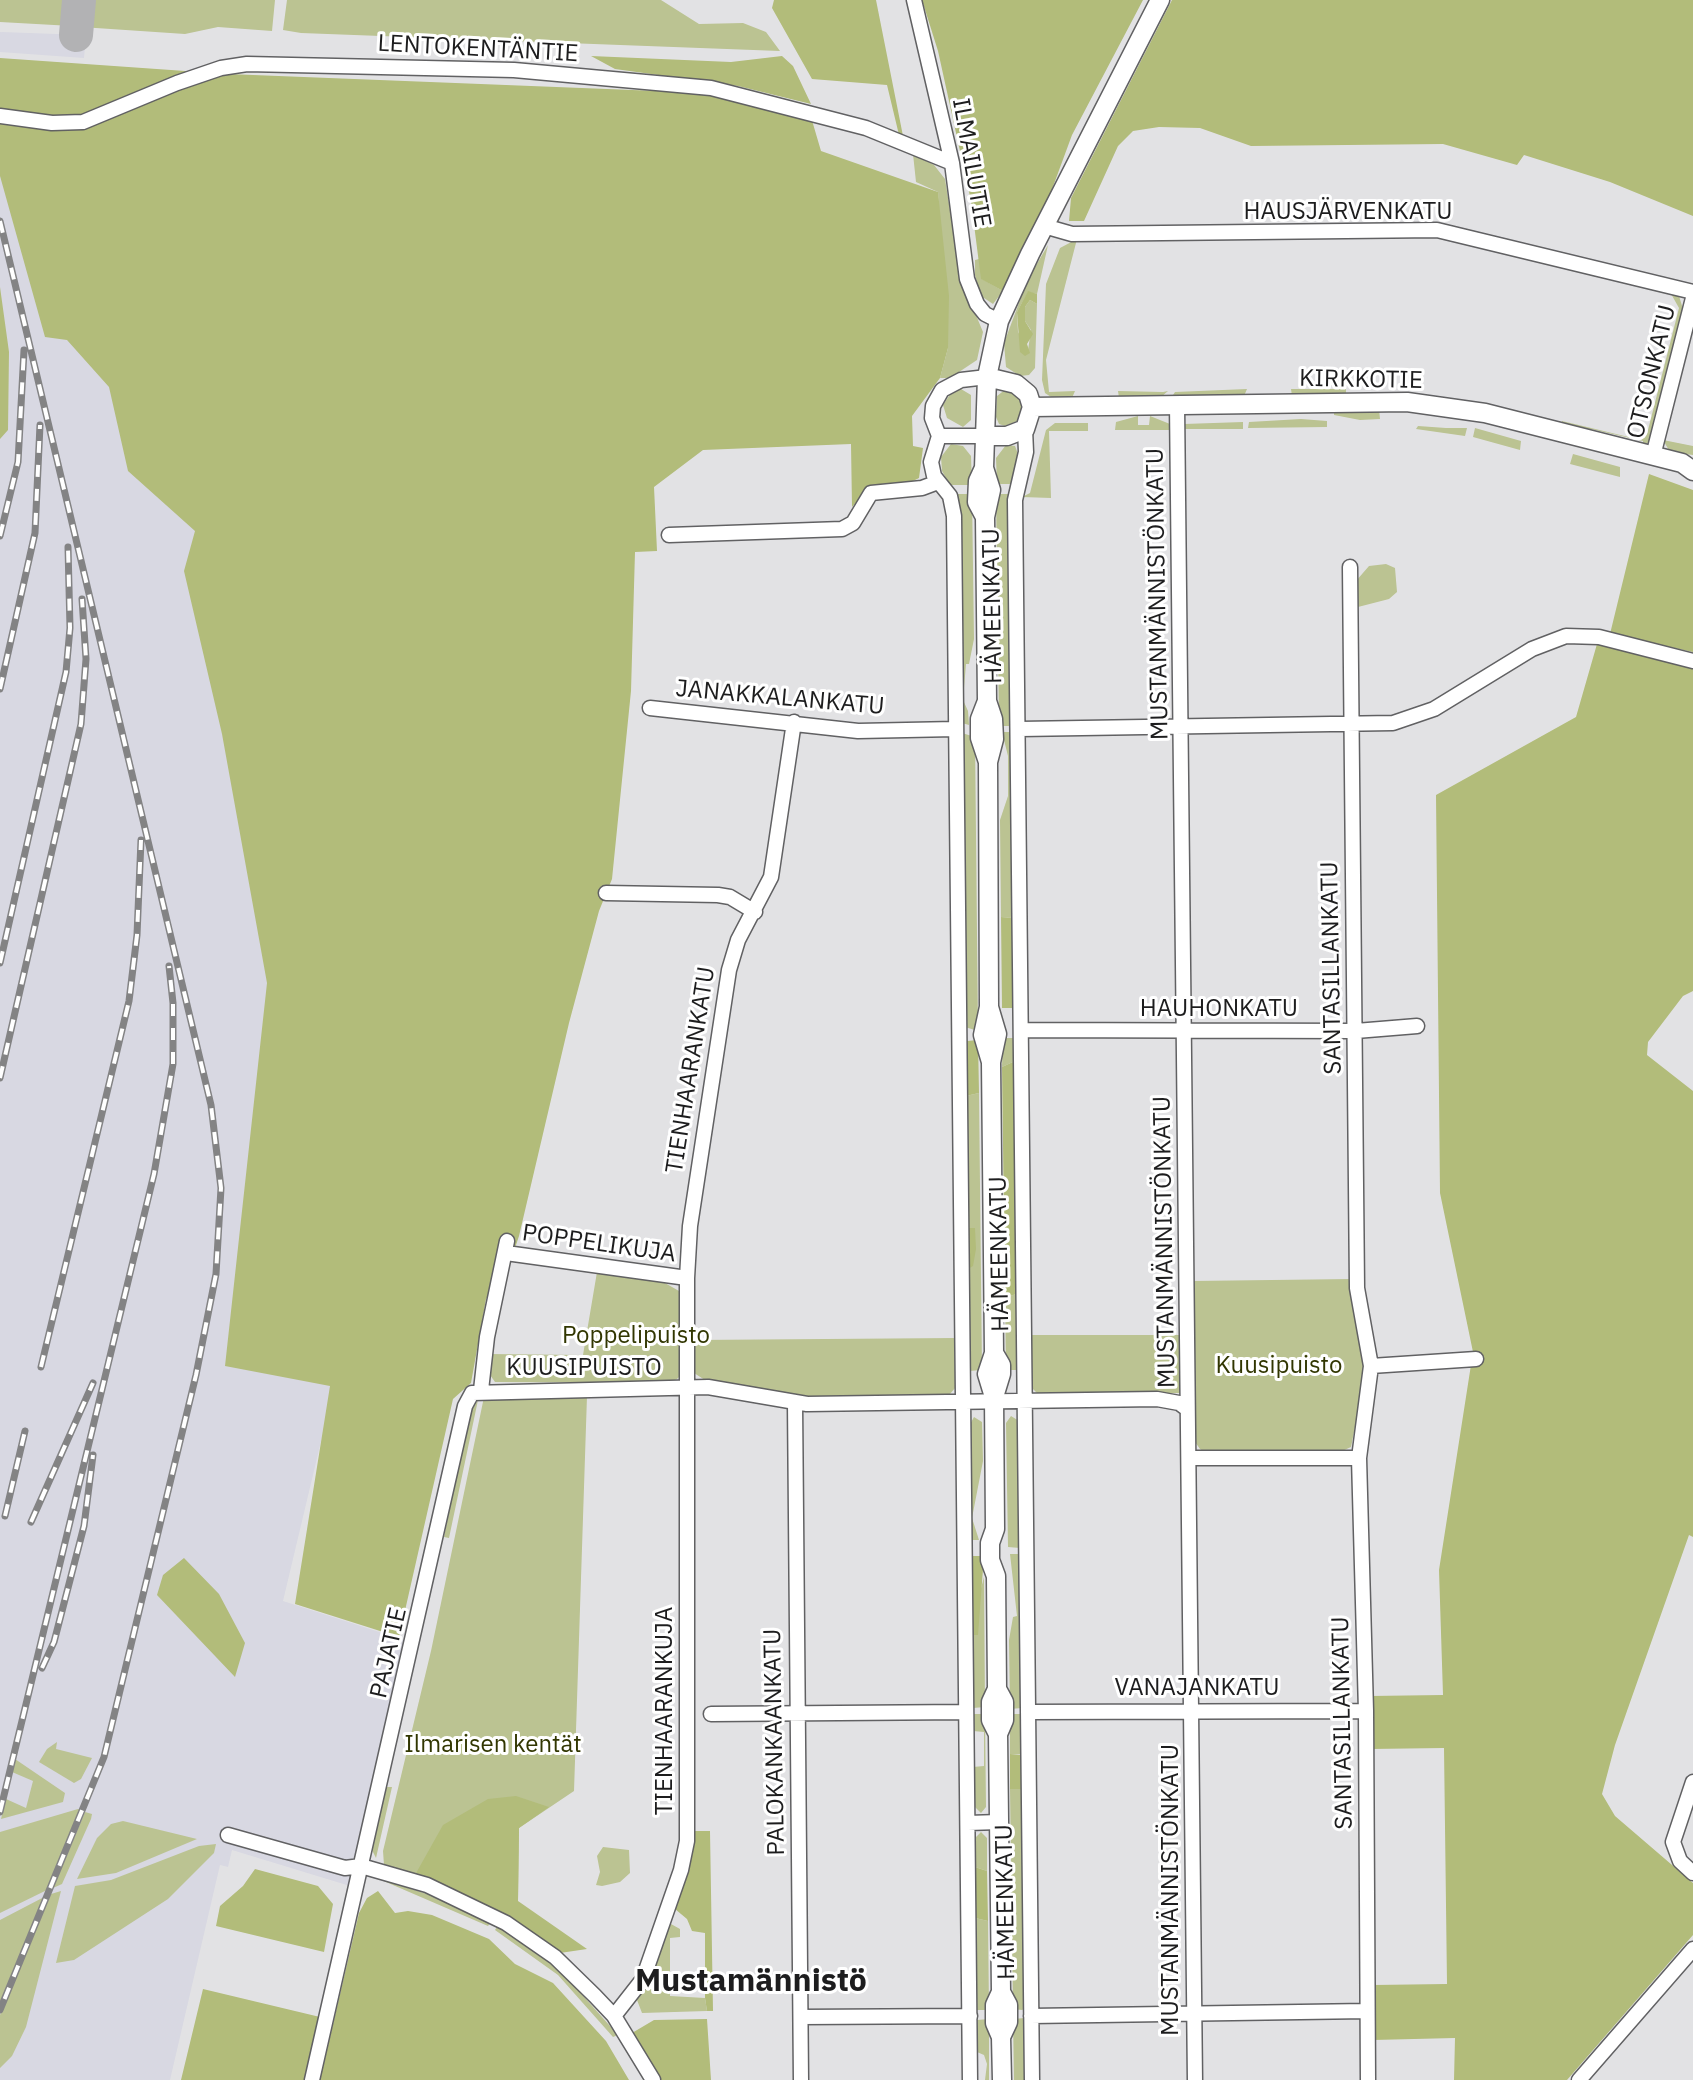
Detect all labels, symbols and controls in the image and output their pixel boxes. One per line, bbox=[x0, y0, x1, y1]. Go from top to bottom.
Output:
street label: LENTOKENTÄNTIE bbox=[377, 29, 579, 69]
street label: ILMAILUTIE bbox=[945, 96, 997, 230]
street label: HAUSJÄRVENKATU bbox=[1243, 198, 1453, 226]
street label: OTSONKATU bbox=[1621, 302, 1683, 442]
street label: KIRKKOTIE bbox=[1299, 365, 1423, 395]
street label: MUSTANMÄNNISTÖNKATU bbox=[1141, 448, 1175, 740]
street label: HÄMEENKATU bbox=[977, 528, 1009, 684]
street label: JANAKKALANKATU bbox=[674, 675, 886, 721]
street label: SANTASILLANKATU bbox=[1316, 861, 1348, 1075]
street label: TIENHAARANKATU bbox=[660, 965, 722, 1175]
street label: HAUHONKATU bbox=[1140, 995, 1298, 1023]
street label: MUSTANMÄNNISTÖNKATU bbox=[1148, 1096, 1182, 1388]
street label: HÄMEENKATU bbox=[984, 1176, 1016, 1332]
street label: POPPELIKUJA bbox=[520, 1219, 678, 1269]
park label: Poppelipuisto bbox=[562, 1322, 710, 1350]
park label: Kuusipuisto bbox=[1216, 1352, 1342, 1380]
street label: KUUSIPUISTO bbox=[506, 1354, 662, 1382]
street label: PAJATIE bbox=[365, 1605, 413, 1701]
street label: TIENHAARANKUJA bbox=[651, 1607, 679, 1815]
street label: SANTASILLANKATU bbox=[1327, 1616, 1359, 1830]
street label: PALOKANKAANKATU bbox=[759, 1628, 791, 1856]
street label: VANAJANKATU bbox=[1115, 1674, 1279, 1702]
park label: Ilmarisen kentät bbox=[404, 1731, 582, 1759]
street label: MUSTANMÄNNISTÖNKATU bbox=[1157, 1744, 1185, 2036]
street label: HÄMEENKATU bbox=[990, 1824, 1022, 1980]
district label: Mustamännistö bbox=[635, 1963, 867, 2001]

